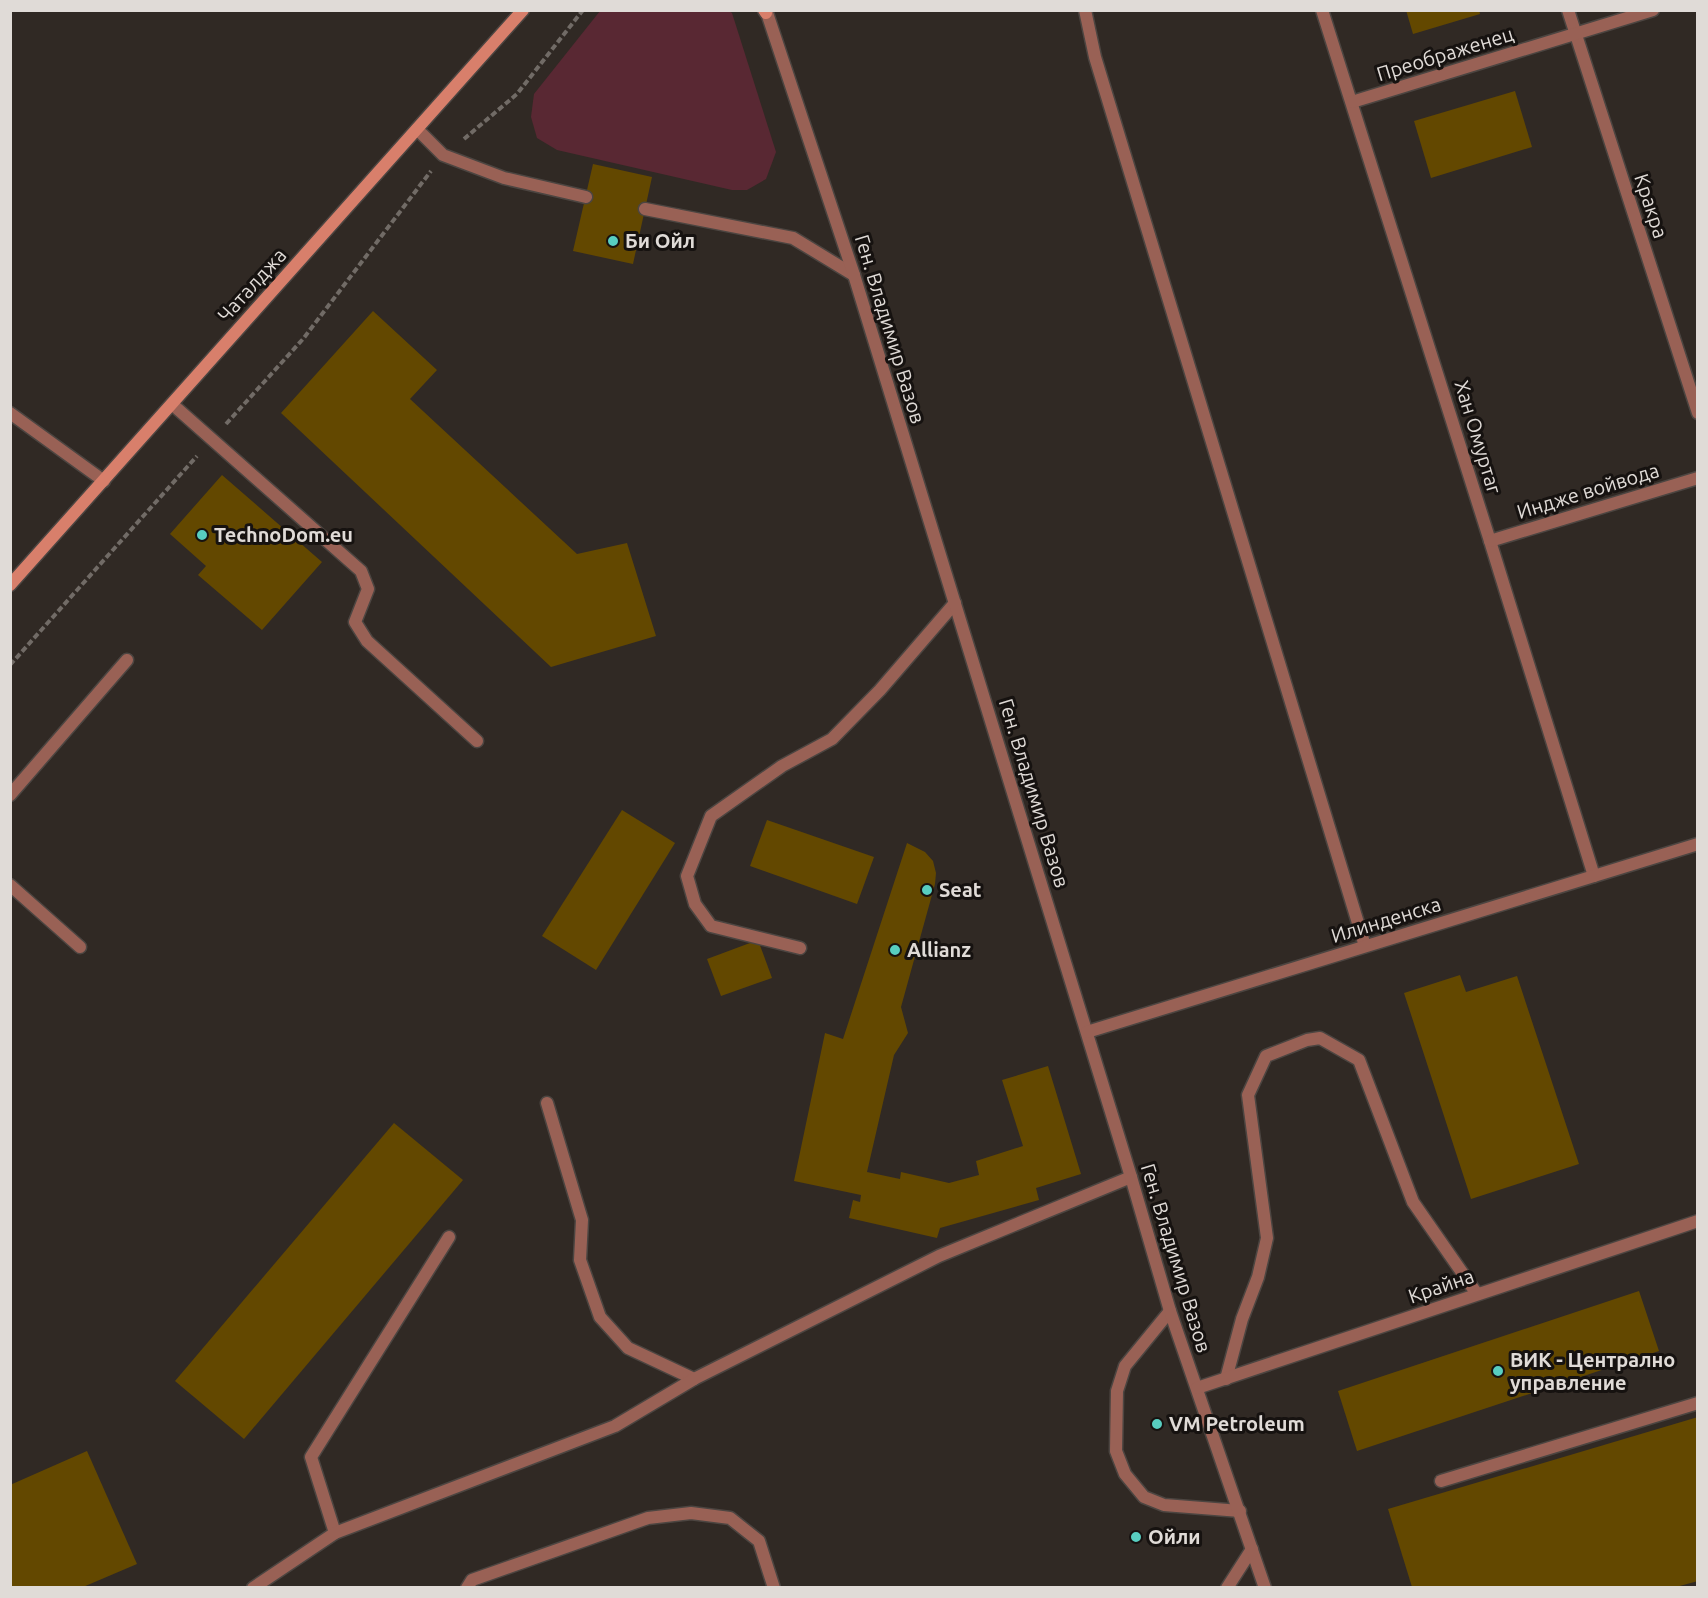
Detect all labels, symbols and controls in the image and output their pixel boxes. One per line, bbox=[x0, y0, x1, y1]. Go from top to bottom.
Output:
street label: Преображенец bbox=[1374, 22, 1516, 85]
street label: Кракра bbox=[1630, 171, 1673, 241]
place label: Би Ойл bbox=[625, 229, 695, 252]
street label: Ген. Владимир Вазов bbox=[851, 232, 930, 426]
marker: Би Ойл bbox=[606, 234, 620, 248]
street label: Чаталджа bbox=[213, 243, 291, 326]
street label: Хан Омуртаг bbox=[1450, 377, 1507, 496]
street label: Индже войвода bbox=[1514, 458, 1662, 523]
place label: TechnoDom.eu bbox=[214, 523, 353, 546]
marker: TechnoDom.eu bbox=[195, 528, 209, 542]
street label: Ген. Владимир Вазов bbox=[995, 696, 1074, 890]
place label: Seat bbox=[939, 878, 982, 901]
marker: Seat bbox=[920, 883, 934, 897]
street label: Илинденска bbox=[1328, 892, 1444, 947]
place label: Allianz bbox=[907, 938, 971, 961]
marker: Allianz bbox=[888, 943, 902, 957]
street label: Ген. Владимир Вазов bbox=[1137, 1161, 1216, 1355]
street label: Крайна bbox=[1405, 1264, 1477, 1307]
place label: ВИК - Централно управление bbox=[1510, 1348, 1675, 1394]
marker: ВИК - Централно управление bbox=[1491, 1364, 1505, 1378]
place label: VM Petroleum bbox=[1169, 1412, 1305, 1435]
marker: VM Petroleum bbox=[1150, 1417, 1164, 1431]
place label: Ойли bbox=[1148, 1525, 1201, 1548]
marker: Ойли bbox=[1129, 1530, 1143, 1544]

